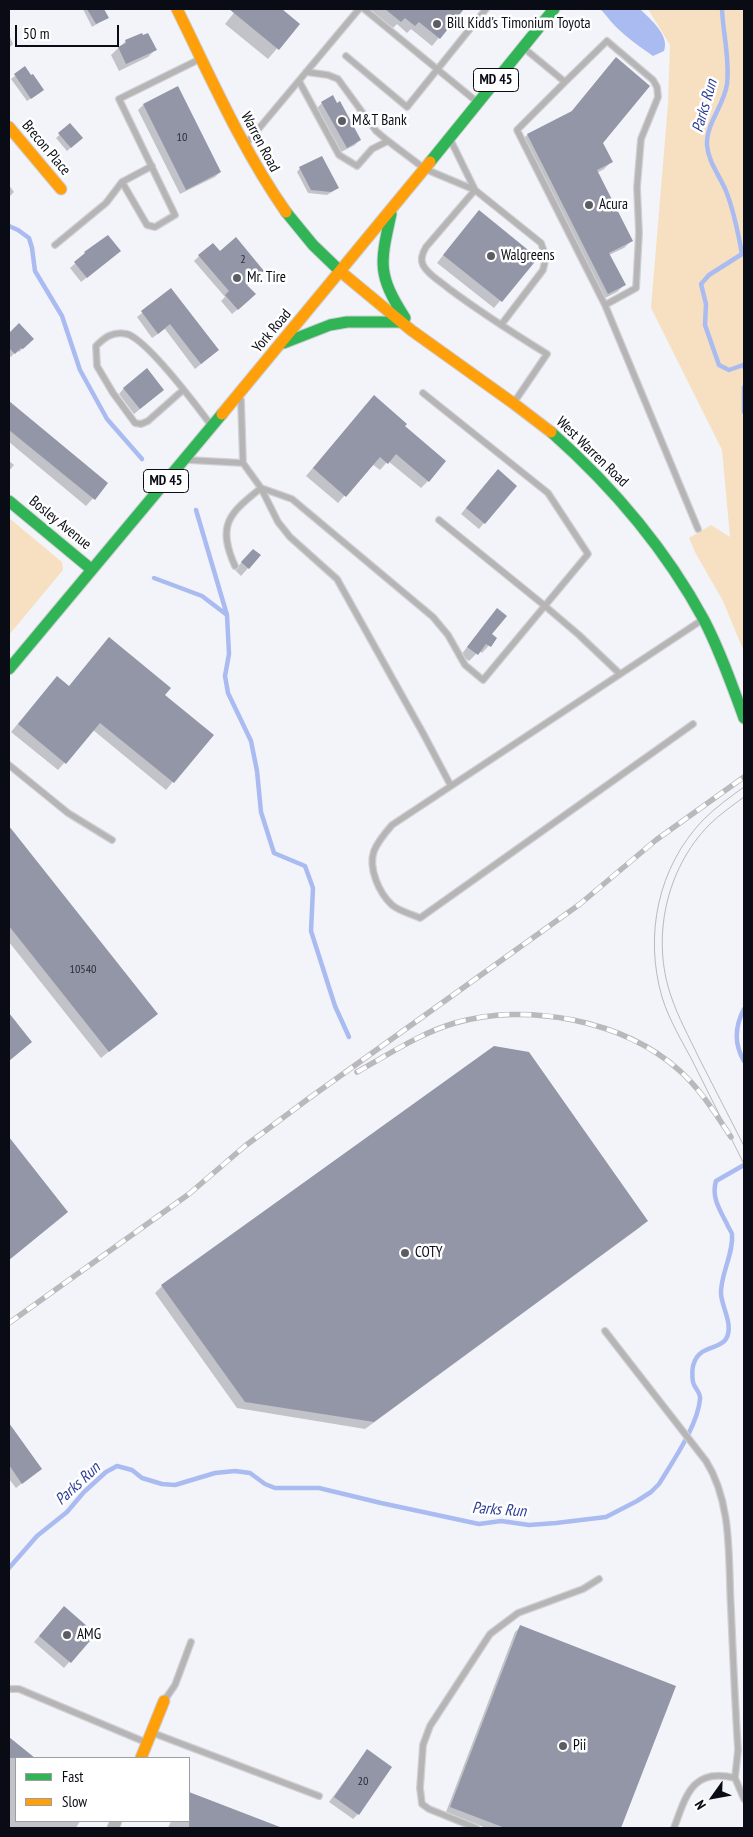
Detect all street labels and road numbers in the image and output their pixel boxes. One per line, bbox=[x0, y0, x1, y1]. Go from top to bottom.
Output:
road number: MD 45 bbox=[474, 68, 518, 92]
street label: Warren Road bbox=[237, 109, 283, 175]
street label: Brecon Place bbox=[18, 117, 74, 179]
street label: York Road bbox=[249, 306, 295, 356]
street label: West Warren Road bbox=[552, 413, 632, 491]
road number: MD 45 bbox=[144, 470, 188, 492]
street label: Bosley Avenue bbox=[25, 492, 95, 554]

